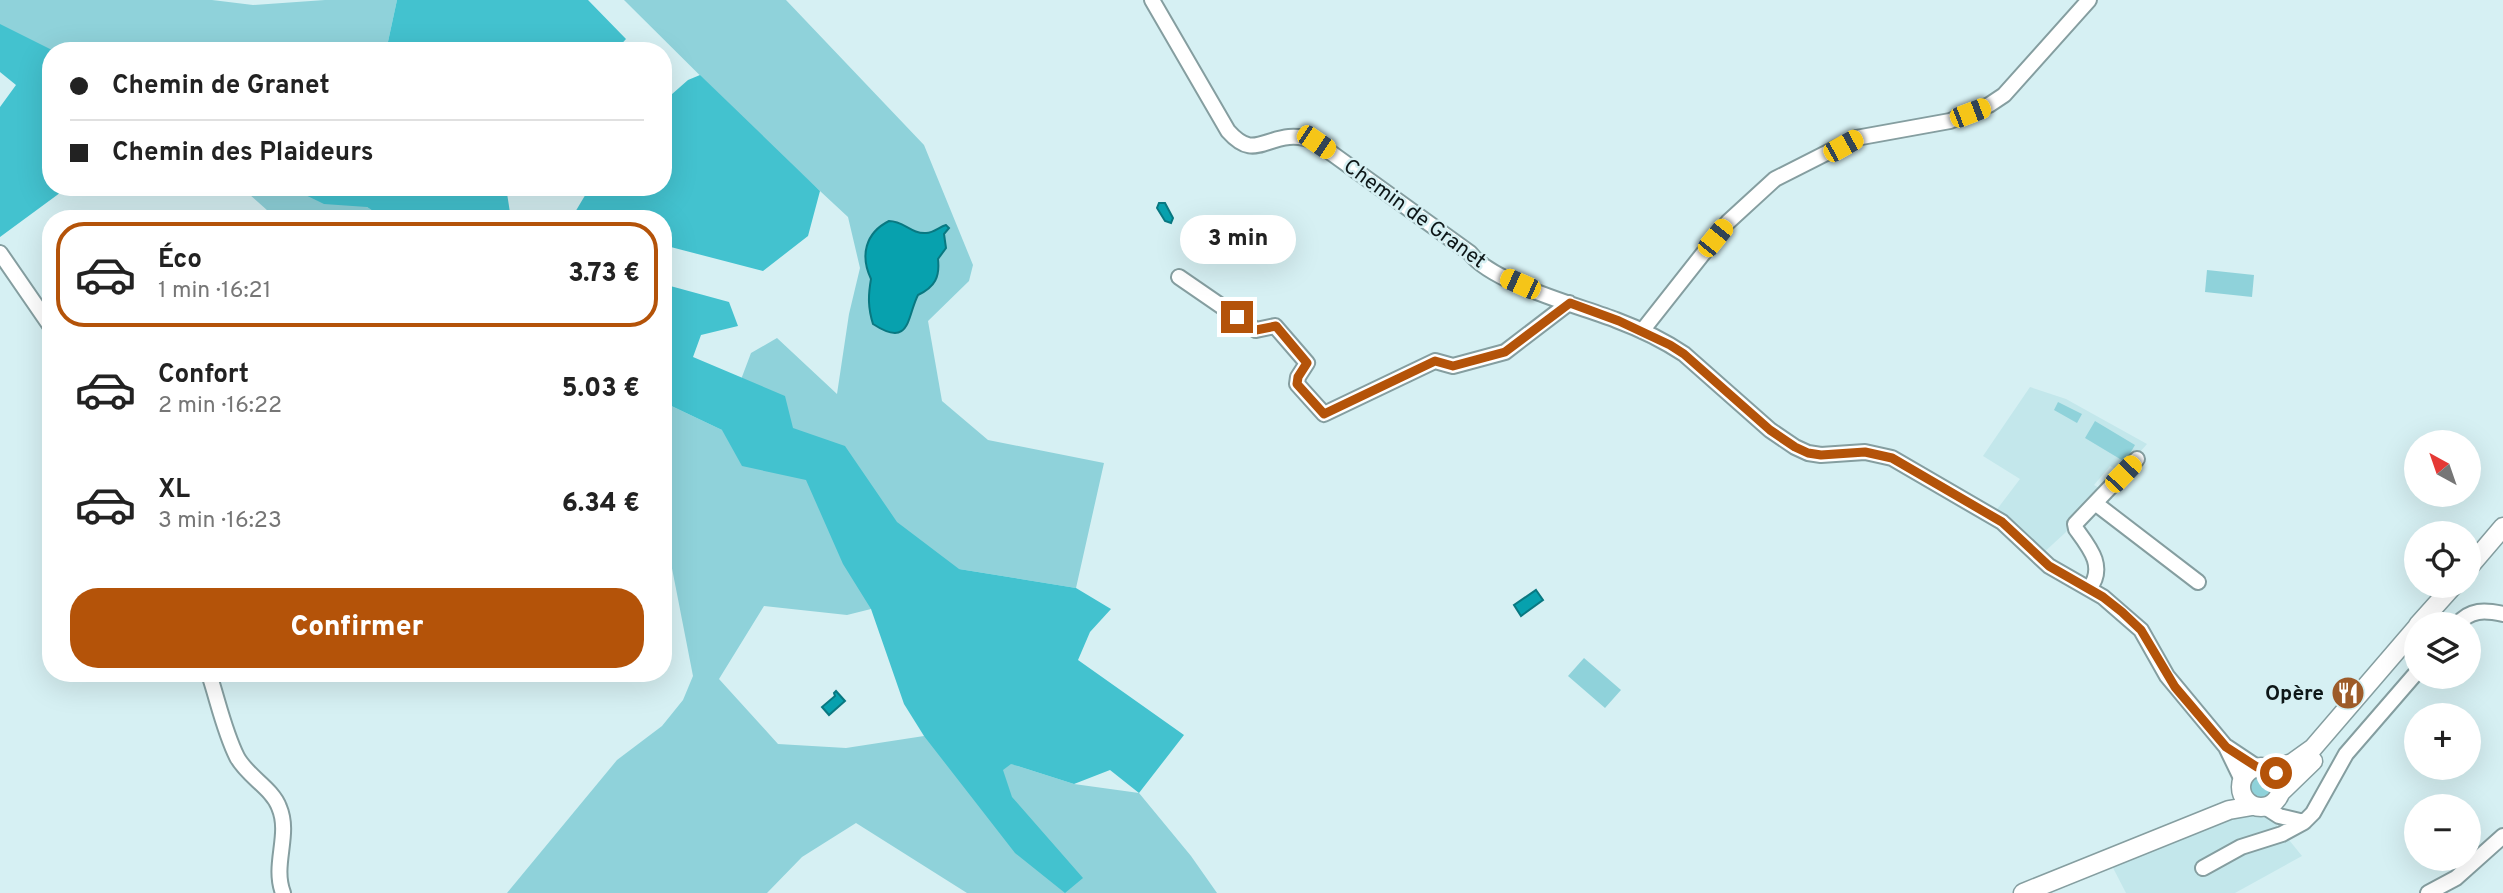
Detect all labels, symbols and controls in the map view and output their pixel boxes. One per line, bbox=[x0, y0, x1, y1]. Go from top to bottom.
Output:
text: Chemin de Granet bbox=[112, 70, 330, 103]
car bbox=[1947, 96, 1994, 130]
car bbox=[1293, 122, 1340, 162]
car bbox=[1820, 127, 1867, 165]
text: Chemin des Plaideurs bbox=[112, 137, 374, 170]
street label: Chemin de Granet bbox=[1337, 153, 1491, 275]
car bbox=[1694, 215, 1737, 261]
callout: 3 min bbox=[1179, 216, 1295, 264]
text: 3 min bbox=[1208, 225, 1268, 254]
icon: car bbox=[74, 243, 137, 306]
text: Éco bbox=[158, 244, 202, 277]
text: 3.73 € bbox=[568, 258, 640, 291]
car bbox=[1497, 266, 1544, 302]
text: 1 min · 16:21 bbox=[158, 277, 271, 306]
route end bbox=[1221, 301, 1253, 333]
icon: car bbox=[74, 358, 137, 421]
text: Confort bbox=[158, 359, 249, 392]
text: 5.03 € bbox=[562, 373, 640, 406]
text: 2 min · 16:22 bbox=[158, 392, 282, 421]
north arrow bbox=[2404, 430, 2482, 508]
map controls bbox=[2404, 430, 2481, 871]
car bbox=[2101, 452, 2146, 496]
icon: car bbox=[74, 473, 137, 536]
text: XL bbox=[158, 474, 190, 507]
text: 6.34 € bbox=[562, 488, 640, 521]
text: 3 min · 16:23 bbox=[158, 507, 282, 536]
button: locate bbox=[2404, 521, 2481, 598]
button: Confirmer bbox=[70, 588, 644, 668]
button: layers bbox=[2404, 612, 2481, 689]
restaurant icon: Opère bbox=[2329, 674, 2367, 712]
place label: Opère bbox=[2265, 681, 2324, 708]
button: + bbox=[2404, 703, 2481, 780]
route start bbox=[2260, 757, 2292, 789]
button: − bbox=[2404, 794, 2481, 871]

